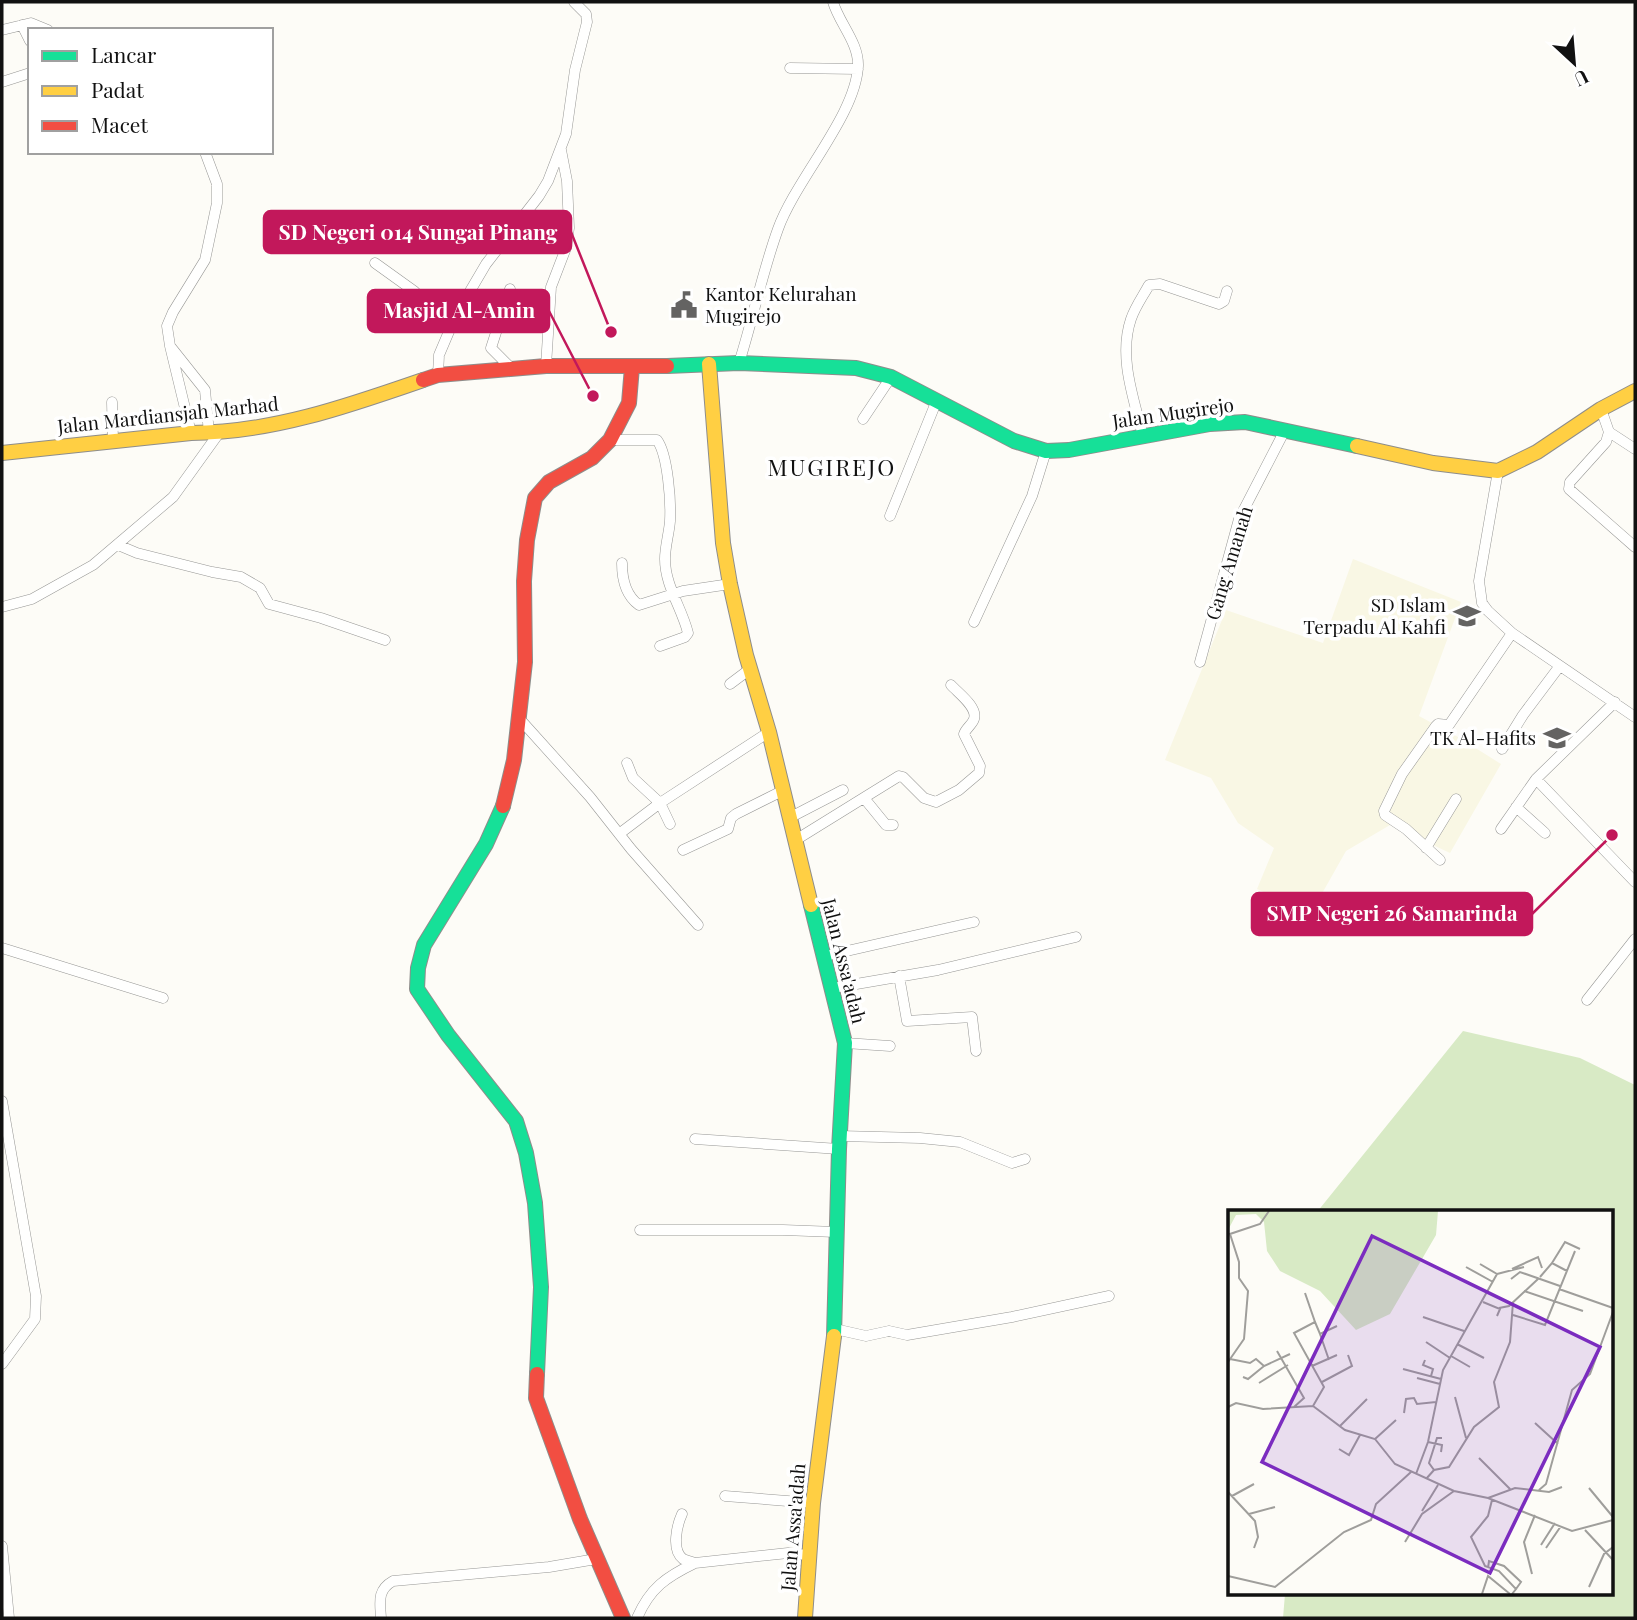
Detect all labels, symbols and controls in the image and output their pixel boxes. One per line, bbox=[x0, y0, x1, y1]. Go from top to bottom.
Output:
legend bbox=[28, 28, 273, 154]
north arrow bbox=[1539, 28, 1609, 98]
text: Lancar bbox=[91, 40, 157, 68]
text: U bbox=[1570, 65, 1593, 94]
text: Padat bbox=[91, 75, 144, 103]
text: Macet bbox=[91, 110, 148, 138]
callout: SD Negeri 014 Sungai Pinang bbox=[264, 211, 571, 253]
text: SD Negeri 014 Sungai Pinang bbox=[279, 217, 558, 245]
place label: Kantor Kelurahan Mugirejo bbox=[705, 280, 857, 328]
callout: Masjid Al-Amin bbox=[368, 290, 549, 332]
public building icon: Kantor Kelurahan Mugirejo bbox=[669, 290, 699, 320]
text: Masjid Al-Amin bbox=[383, 295, 535, 323]
street label: Jalan Mardiansjah Marhad bbox=[55, 389, 280, 439]
street label: Jalan Mugirejo bbox=[1109, 391, 1235, 434]
district label: MUGIREJO bbox=[768, 451, 896, 482]
street label: Gang Amanah bbox=[1198, 502, 1258, 623]
place label: SD Islam Terpadu Al Kahfi bbox=[1303, 591, 1446, 639]
school or university icon: SD Islam Terpadu Al Kahfi bbox=[1452, 601, 1482, 631]
school or university icon: TK Al-Hafits bbox=[1542, 723, 1572, 753]
place label: TK Al-Hafits bbox=[1430, 724, 1536, 750]
callout: SMP Negeri 26 Samarinda bbox=[1252, 893, 1532, 935]
street label: Jalan Assa'adah bbox=[817, 894, 873, 1026]
text: SMP Negeri 26 Samarinda bbox=[1266, 898, 1518, 926]
inset map bbox=[1228, 1210, 1612, 1596]
street label: Jalan Assa'adah bbox=[773, 1462, 811, 1593]

